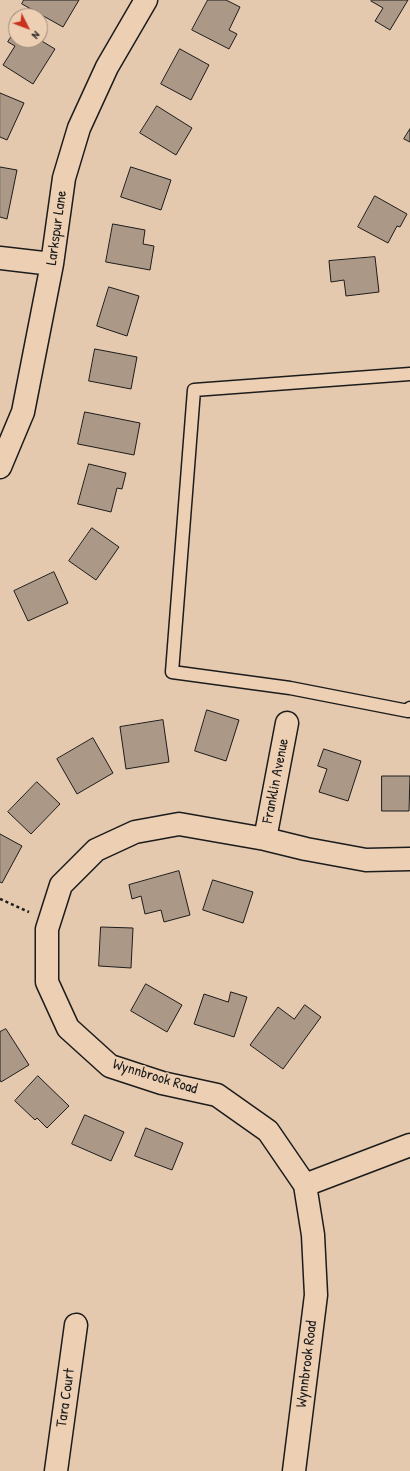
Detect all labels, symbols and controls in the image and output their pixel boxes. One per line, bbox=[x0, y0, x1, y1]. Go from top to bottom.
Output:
north arrow bbox=[8, 8, 48, 48]
text: N bbox=[29, 28, 43, 42]
street label: Larkspur Lane bbox=[43, 190, 71, 266]
street label: Franklin Avenue bbox=[259, 737, 293, 825]
street label: Wynnbrook Road bbox=[111, 1056, 199, 1098]
street label: Wynnbrook Road bbox=[293, 1320, 321, 1408]
street label: Tara Court bbox=[53, 1367, 79, 1429]

